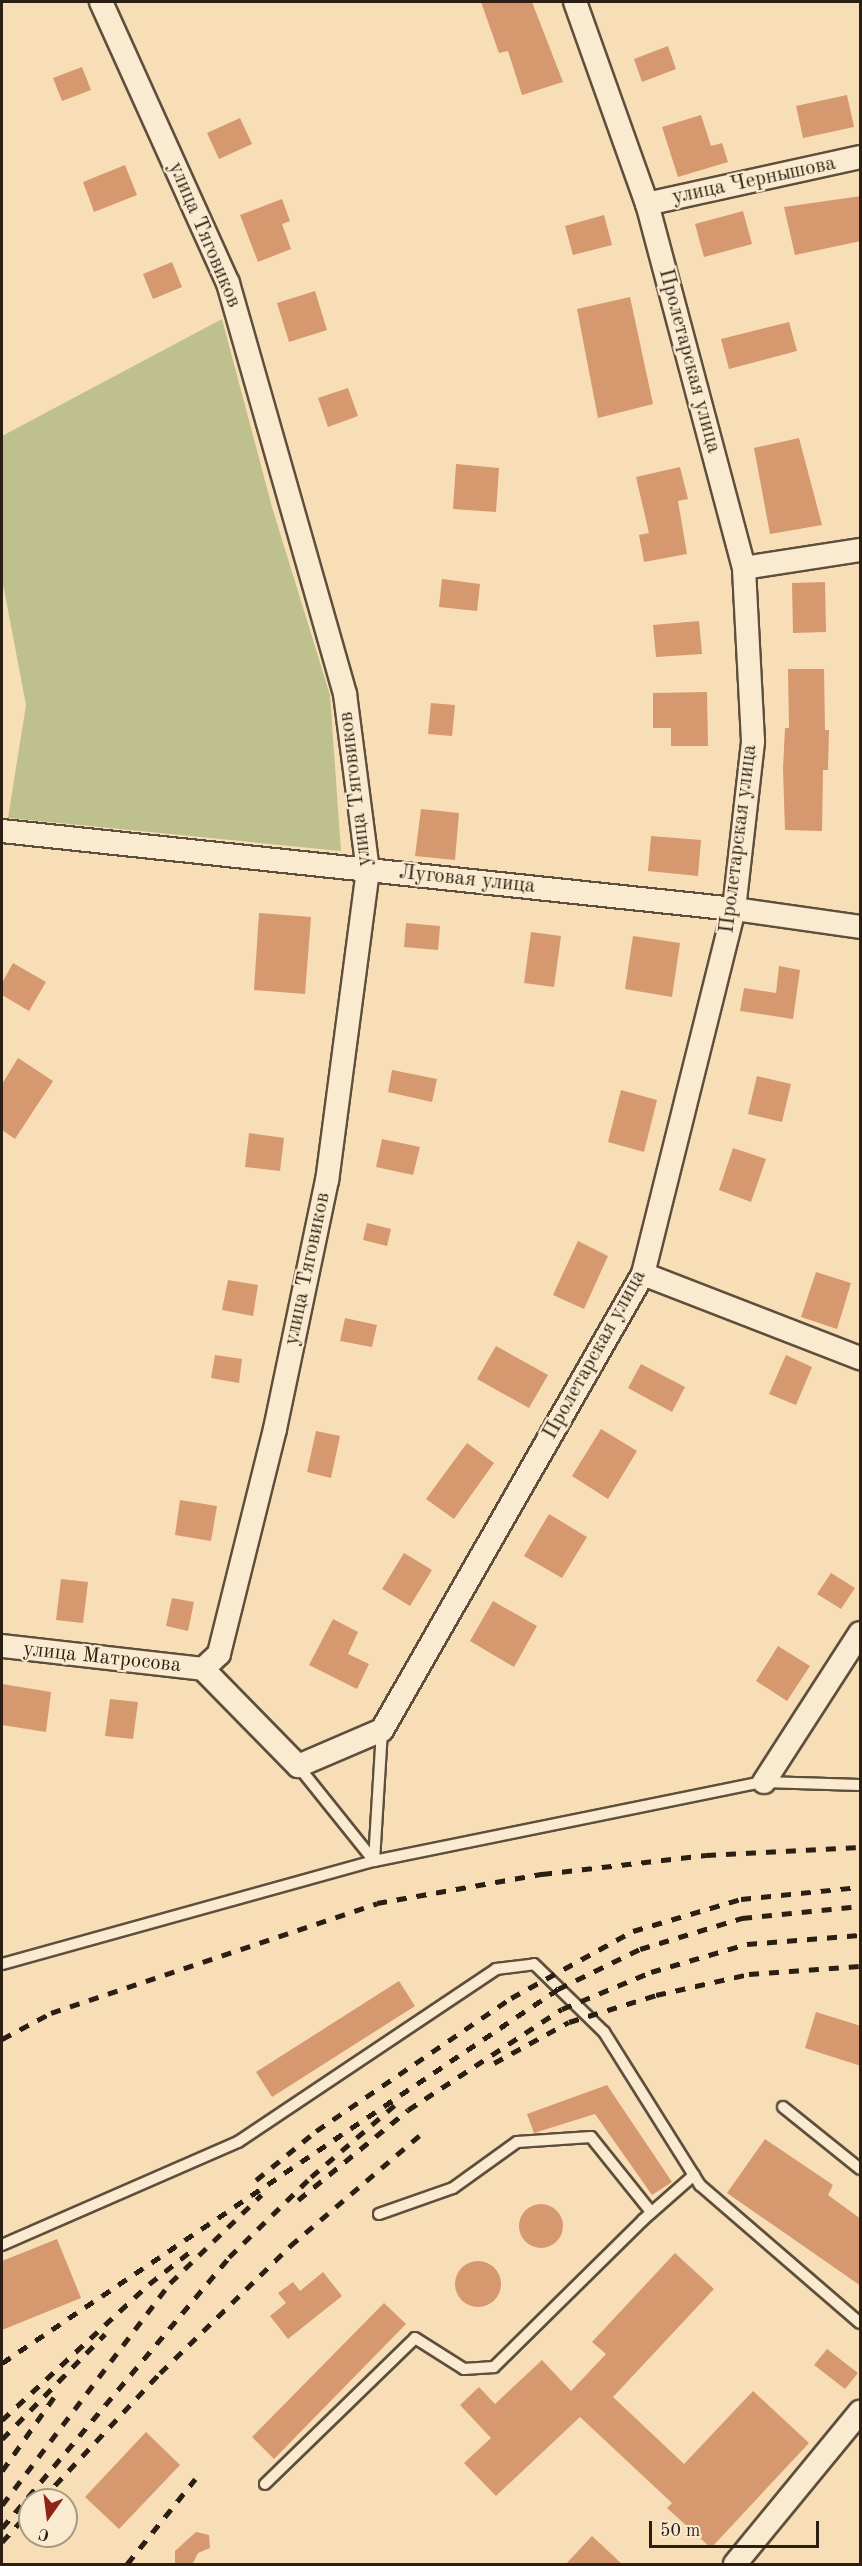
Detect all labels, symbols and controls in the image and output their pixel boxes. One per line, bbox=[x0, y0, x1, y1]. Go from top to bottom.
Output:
street label: улица Чернышова bbox=[670, 151, 838, 211]
street label: улица Тяговиков bbox=[162, 158, 246, 312]
street label: Пролетарская улица bbox=[652, 266, 726, 456]
street label: улица Тяговиков bbox=[334, 710, 378, 868]
street label: Пролетарская улица bbox=[715, 743, 763, 935]
street label: Луговая улица bbox=[398, 860, 536, 900]
street label: улица Тяговиков bbox=[279, 1190, 337, 1348]
street label: Пролетарская улица bbox=[538, 1266, 652, 1444]
street label: улица Матросова bbox=[22, 1637, 182, 1679]
north arrow bbox=[18, 2488, 78, 2548]
scale bar bbox=[652, 2509, 822, 2547]
text: 50 m bbox=[660, 2522, 700, 2540]
text: С bbox=[37, 2524, 51, 2543]

